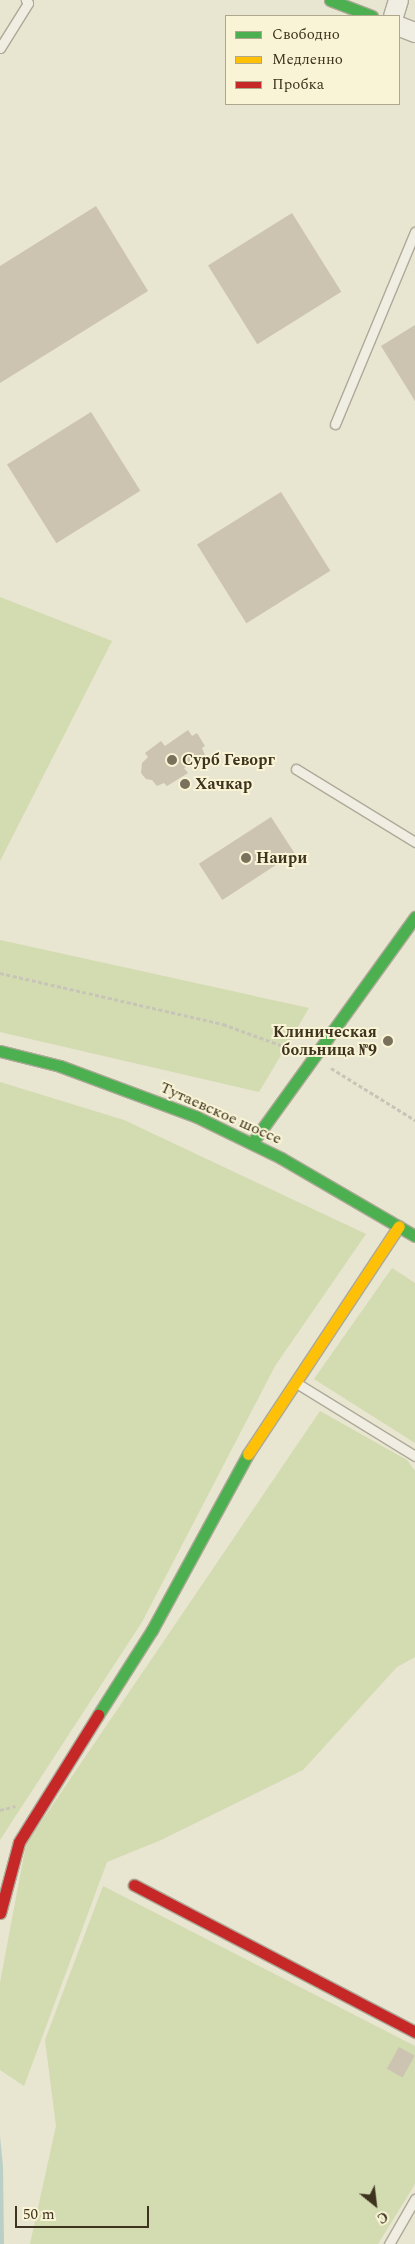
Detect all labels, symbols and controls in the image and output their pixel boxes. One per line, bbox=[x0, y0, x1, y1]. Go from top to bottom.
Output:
legend bbox=[225, 15, 400, 105]
text: Свободно bbox=[272, 23, 340, 46]
text: Медленно bbox=[272, 48, 343, 71]
text: Пробка bbox=[272, 73, 324, 96]
place label: Сурб Геворг bbox=[182, 750, 275, 770]
marker: Сурб Геворг bbox=[166, 754, 178, 766]
place label: Хачкар bbox=[195, 774, 252, 794]
marker: Хачкар bbox=[179, 778, 191, 790]
place label: Наири bbox=[256, 848, 307, 868]
marker: Наири bbox=[240, 852, 252, 864]
place label: Клиническая больница №9 bbox=[273, 1022, 377, 1060]
marker: Клиническая больница №9 bbox=[381, 1034, 395, 1048]
street label: Тутаевское шоссе bbox=[157, 1078, 285, 1148]
north arrow bbox=[350, 2179, 400, 2229]
scale bar bbox=[18, 2196, 151, 2228]
text: 50 m bbox=[23, 2203, 55, 2226]
text: С bbox=[373, 2206, 392, 2229]

